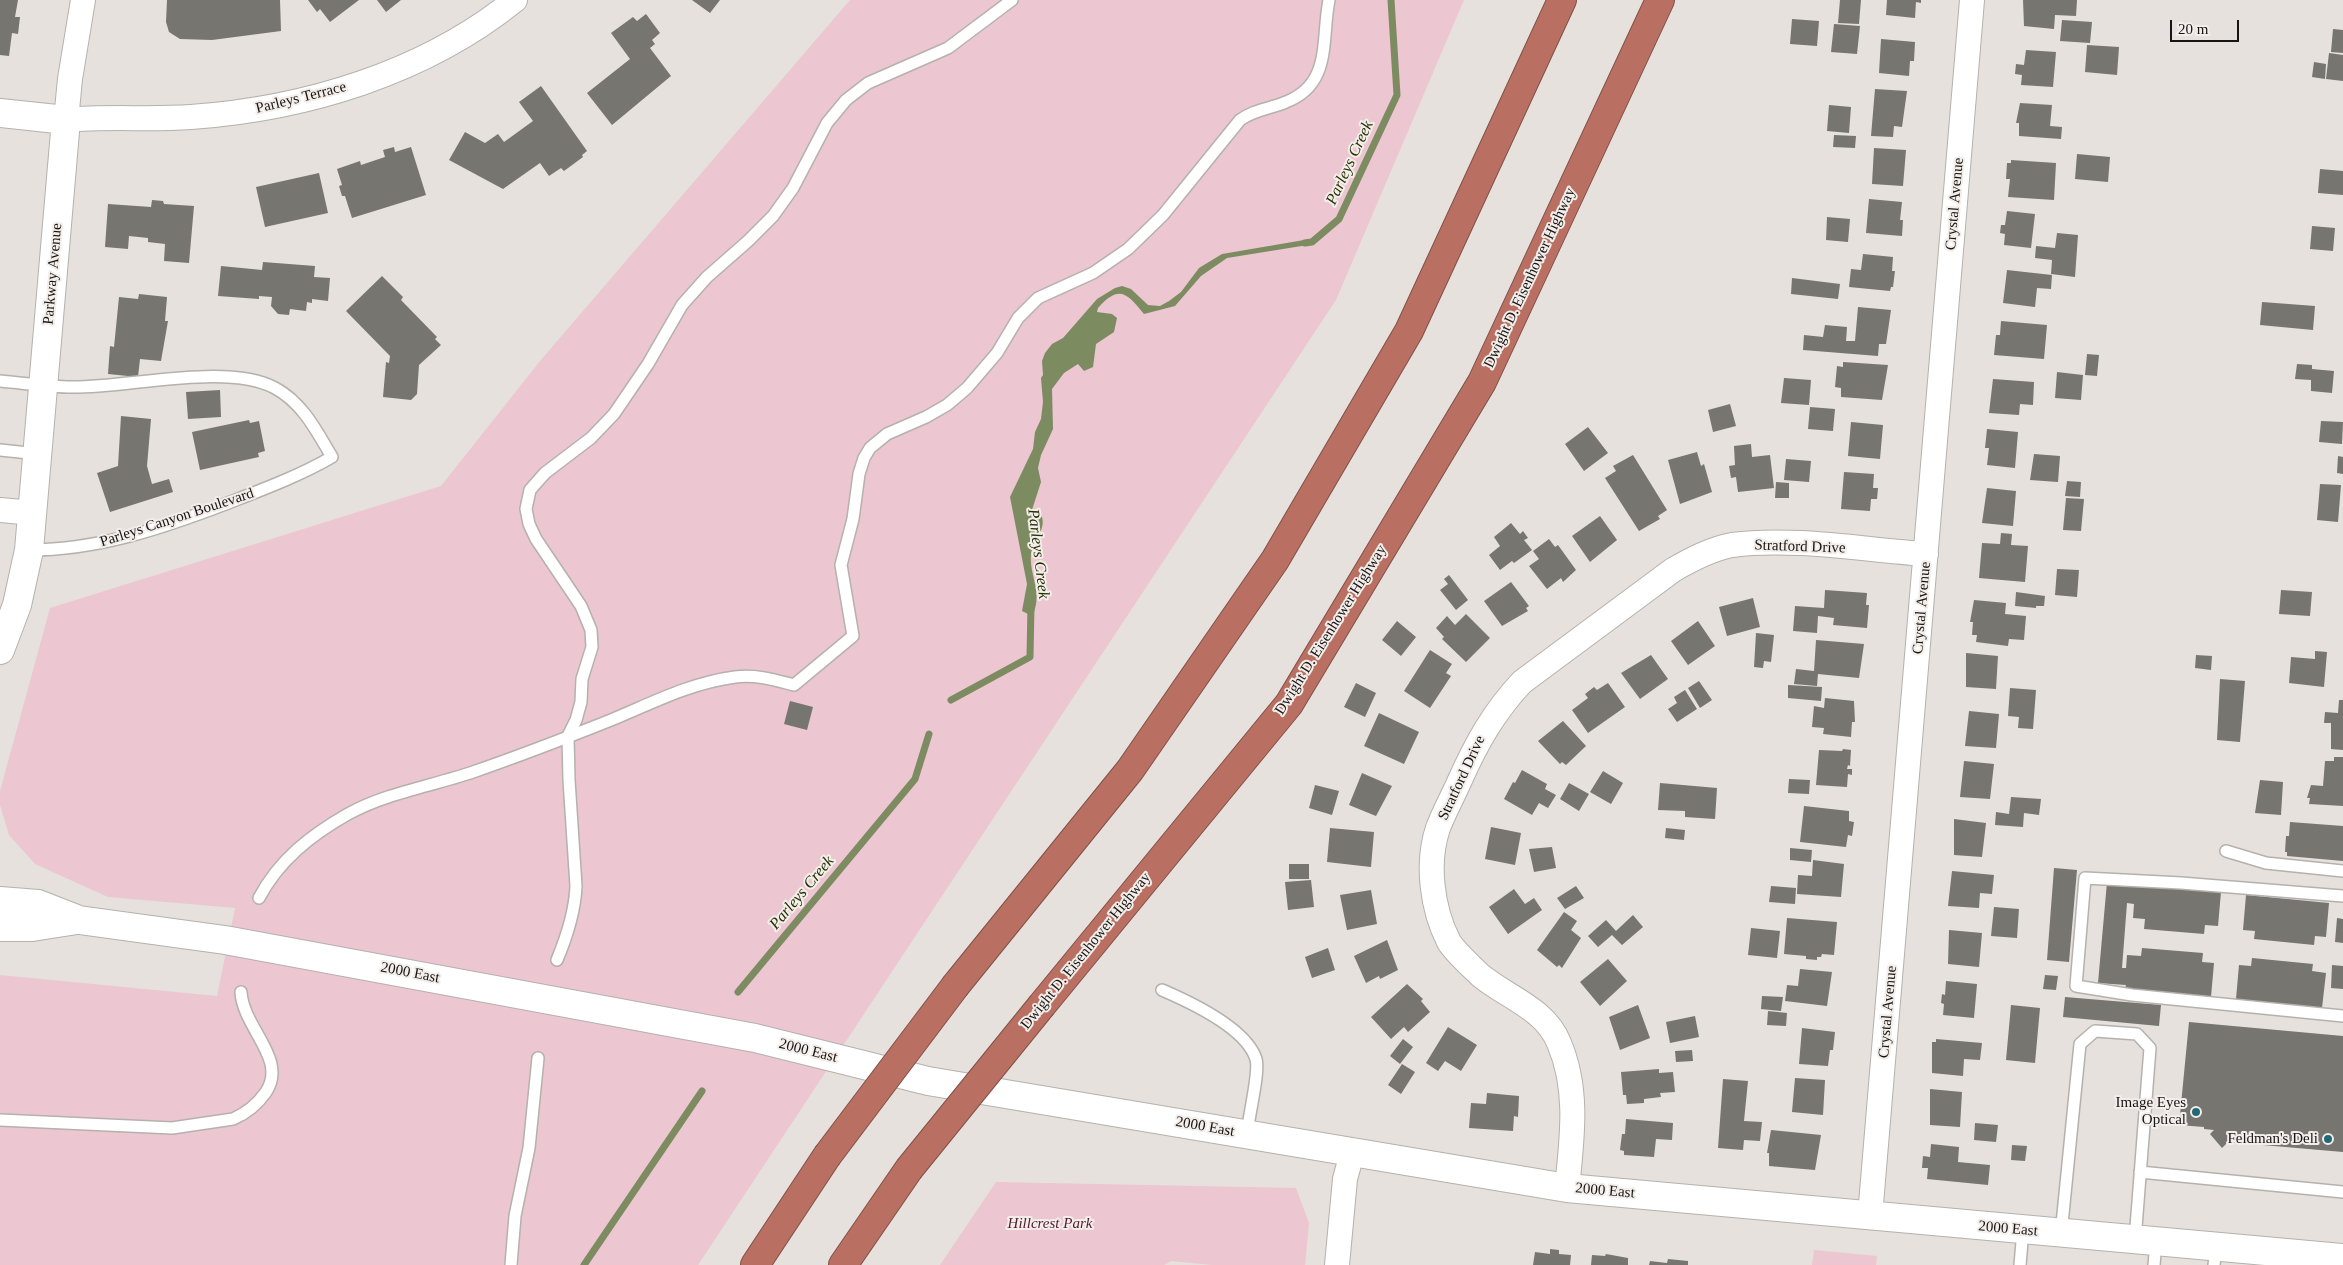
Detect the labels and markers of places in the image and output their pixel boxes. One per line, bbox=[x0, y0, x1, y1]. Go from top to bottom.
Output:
place label: Image Eyes Optical bbox=[2116, 1094, 2186, 1129]
marker: Image Eyes Optical bbox=[2190, 1106, 2202, 1118]
place label: Feldman's Deli bbox=[2227, 1130, 2318, 1148]
marker: Feldman's Deli bbox=[2322, 1133, 2334, 1145]

